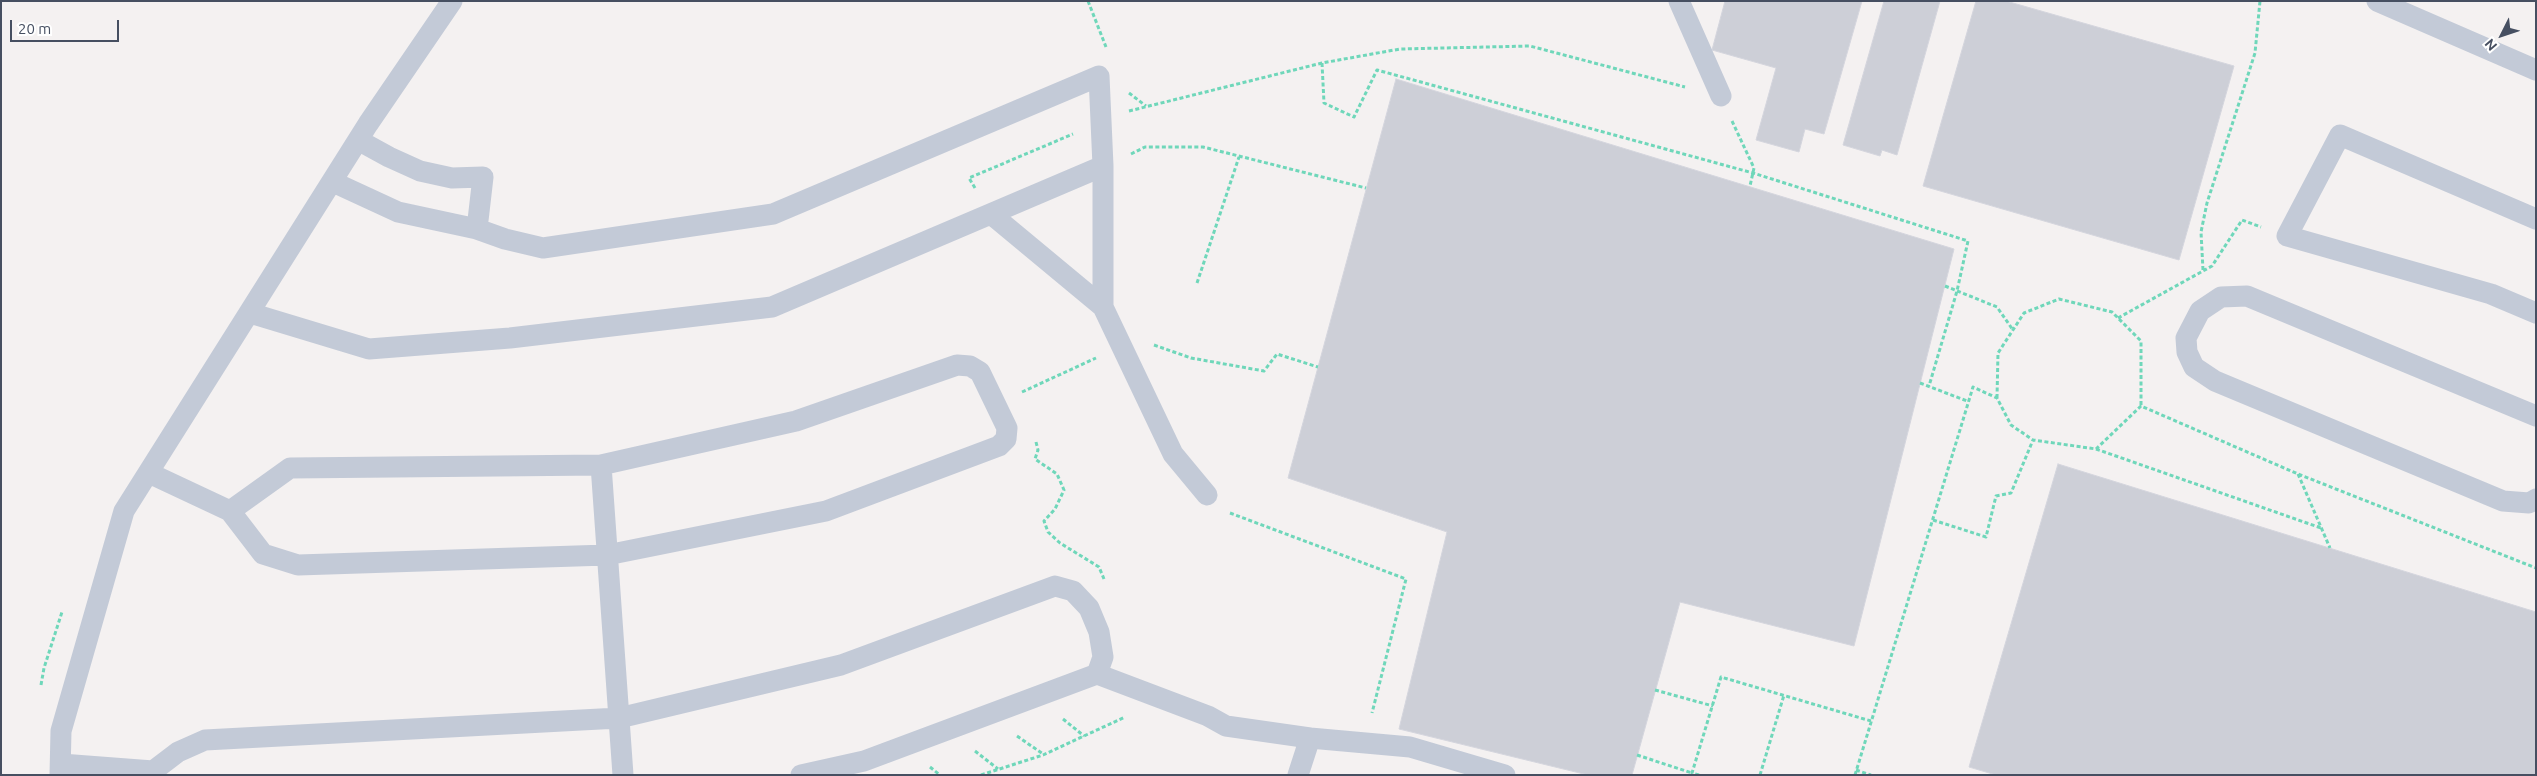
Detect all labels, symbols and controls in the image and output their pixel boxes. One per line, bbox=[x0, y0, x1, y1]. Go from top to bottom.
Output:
scale bar bbox=[12, 10, 121, 42]
north arrow bbox=[2477, 10, 2527, 60]
text: 20 m bbox=[18, 20, 51, 37]
text: N bbox=[2481, 36, 2500, 54]

